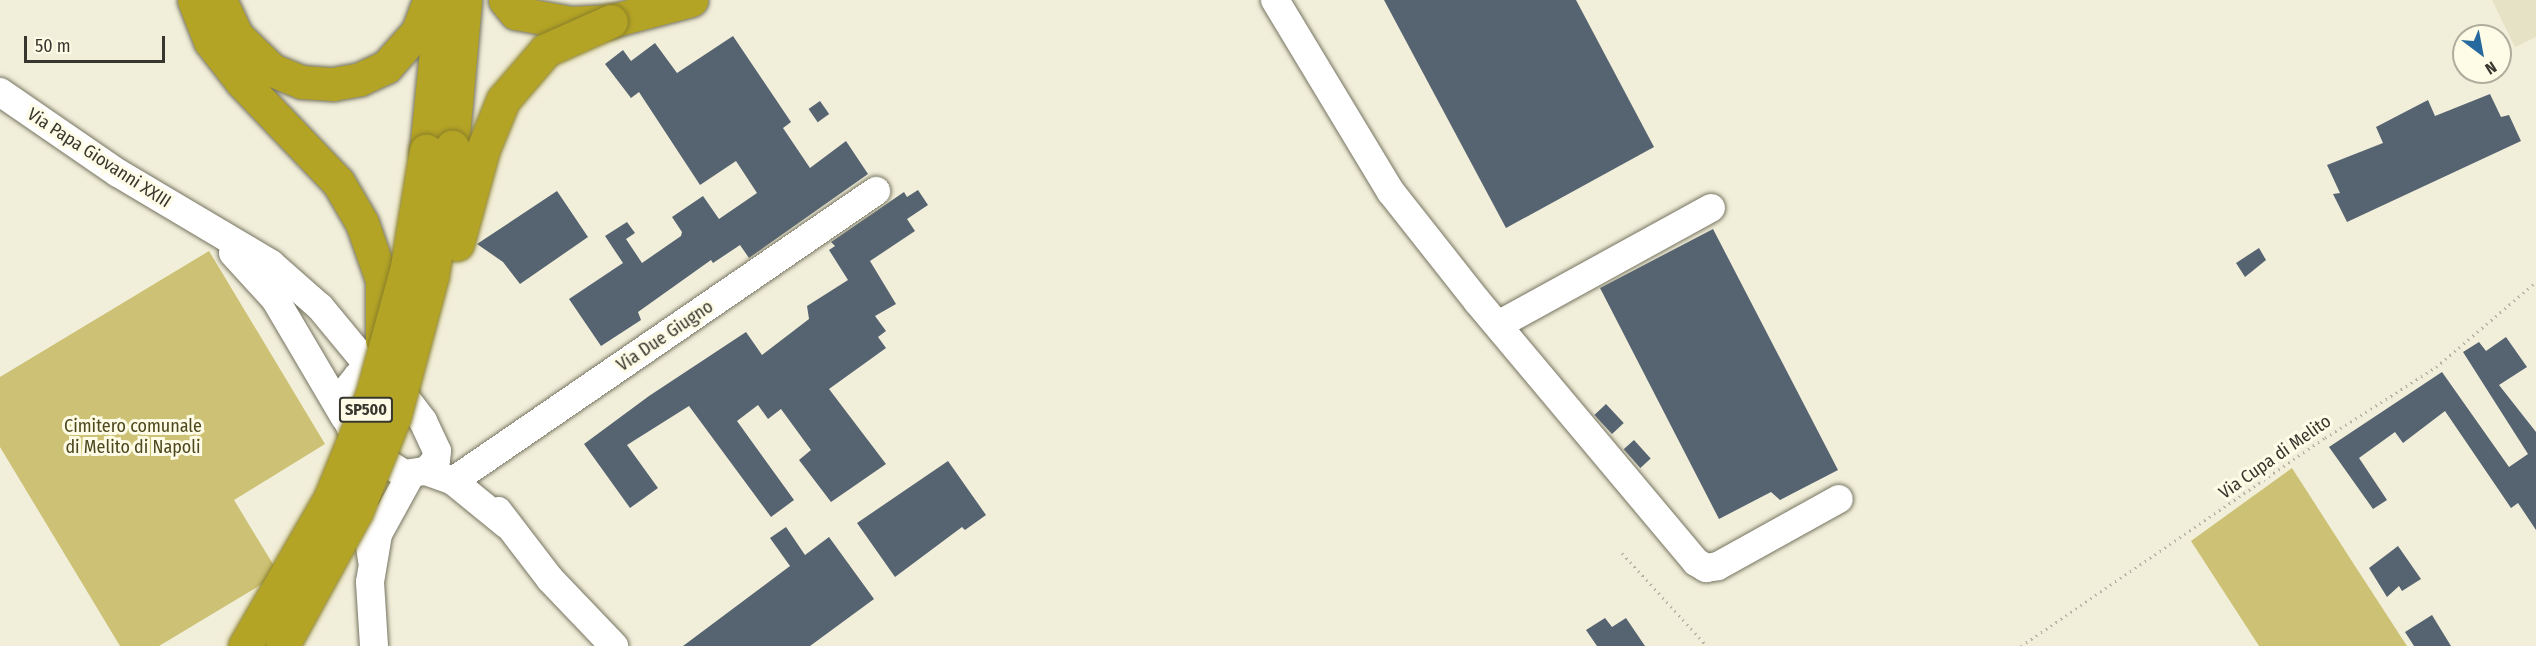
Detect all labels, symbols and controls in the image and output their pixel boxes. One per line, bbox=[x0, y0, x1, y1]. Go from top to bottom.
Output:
scale bar bbox=[27, 24, 168, 62]
north arrow bbox=[2452, 24, 2512, 84]
text: 50 m bbox=[35, 35, 71, 57]
text: N bbox=[2482, 57, 2500, 79]
street label: Via Papa Giovanni XXIII bbox=[23, 104, 175, 212]
street label: Via Due Giugno bbox=[613, 296, 717, 376]
road number: SP500 bbox=[338, 397, 394, 423]
street label: Via Cupa di Melito bbox=[2215, 410, 2335, 504]
park label: Cimitero comunale di Melito di Napoli bbox=[64, 416, 202, 458]

